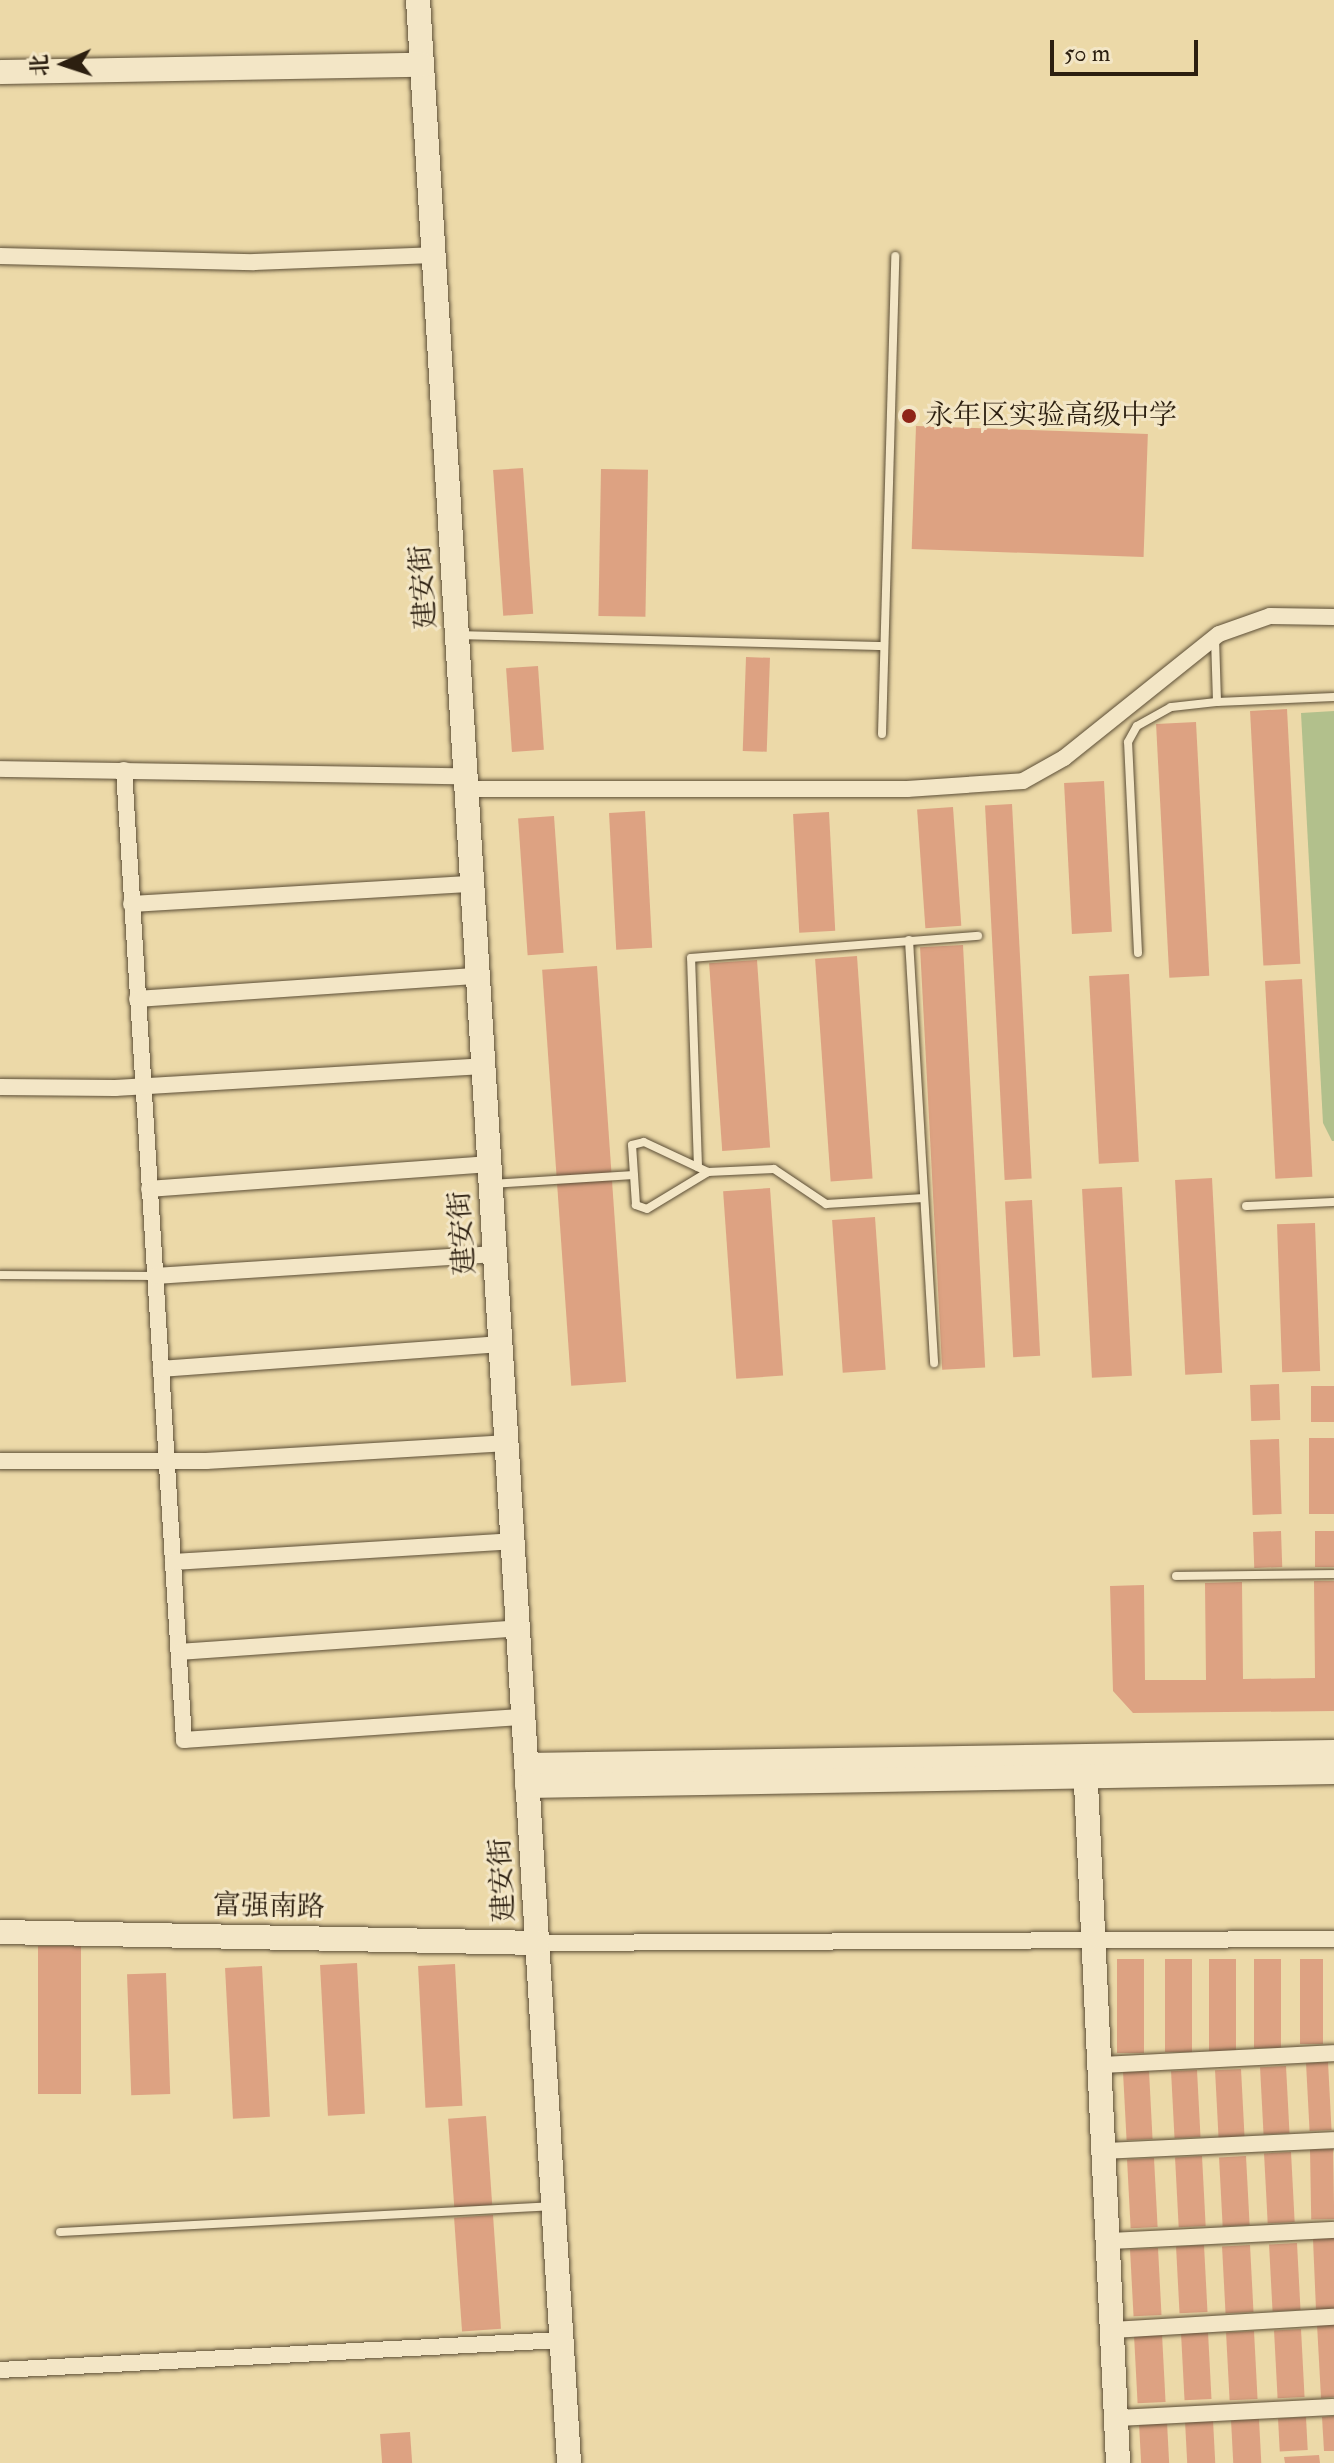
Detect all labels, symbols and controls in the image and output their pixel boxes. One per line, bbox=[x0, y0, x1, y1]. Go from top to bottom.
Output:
north arrow bbox=[24, 24, 104, 104]
scale bar bbox=[1054, 24, 1202, 74]
text: 50 m bbox=[1064, 38, 1110, 69]
text: 北 bbox=[25, 54, 55, 77]
place label: 永年区实验高级中学 bbox=[925, 399, 1177, 433]
marker: 永年区实验高级中学 bbox=[900, 407, 918, 425]
street label: 建安街 bbox=[404, 544, 444, 630]
street label: 建安街 bbox=[443, 1190, 483, 1276]
street label: 建安街 bbox=[484, 1837, 522, 1923]
street label: 富强南路 bbox=[213, 1889, 325, 1925]

